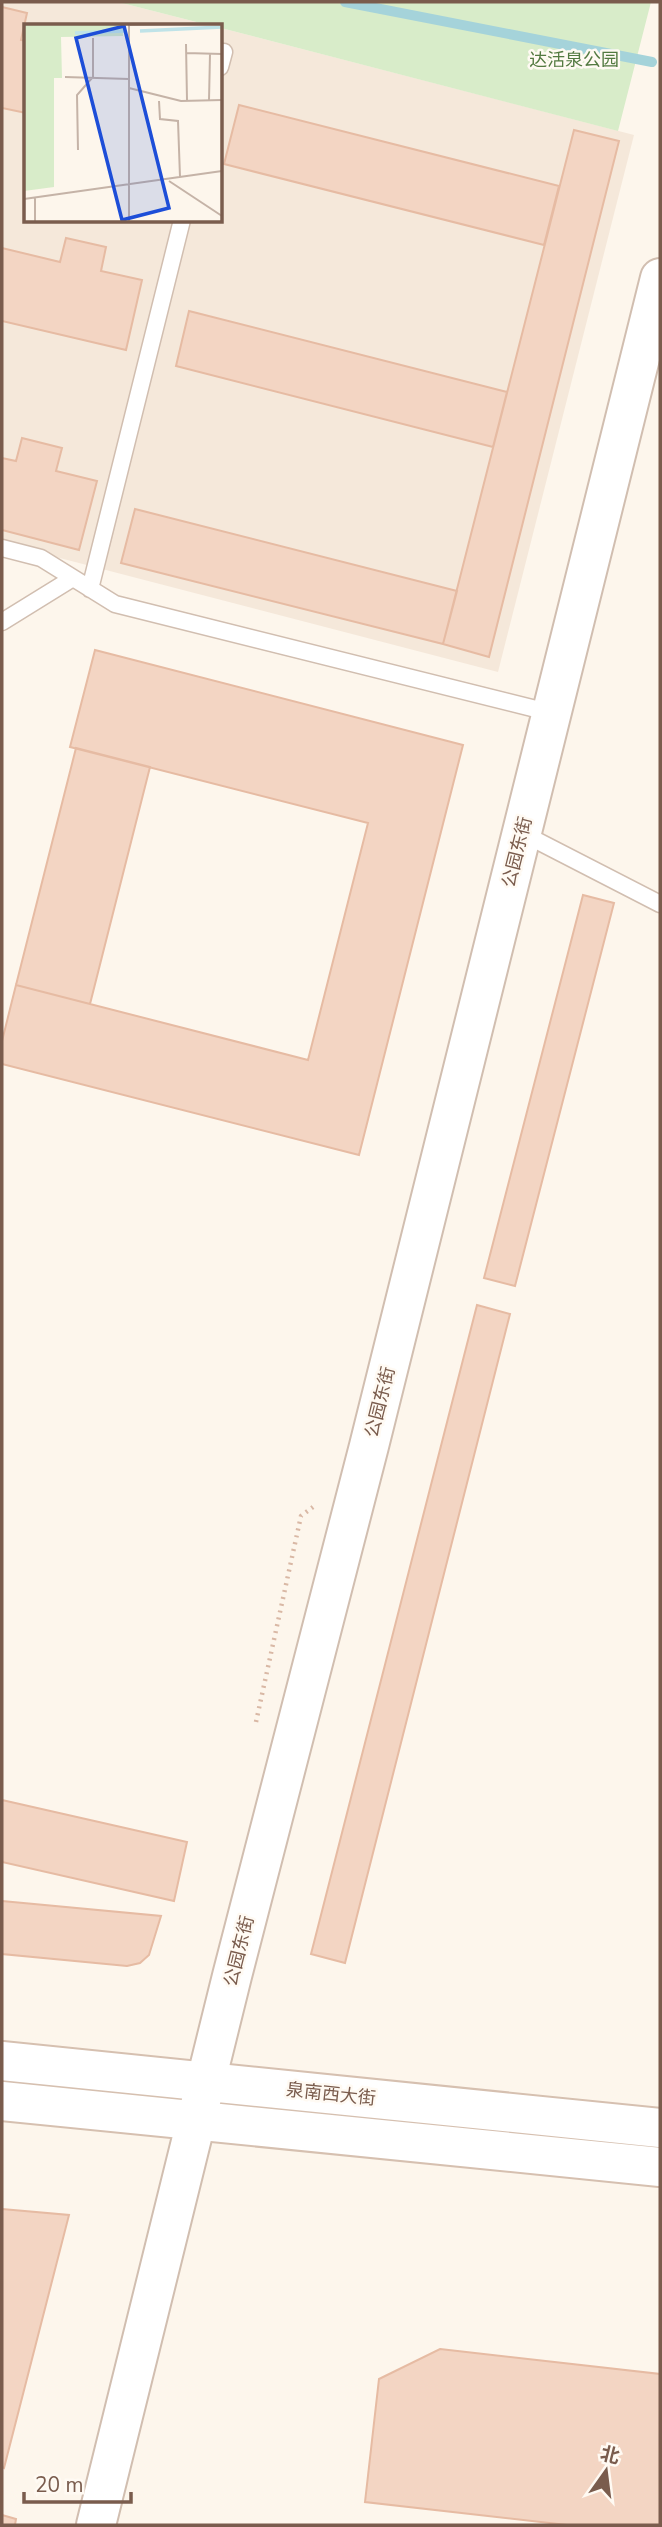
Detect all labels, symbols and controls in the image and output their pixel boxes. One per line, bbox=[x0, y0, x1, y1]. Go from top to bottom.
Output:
inset map bbox=[24, 24, 222, 222]
park label: 达活泉公园 bbox=[529, 48, 619, 72]
street label: 公园东街 bbox=[497, 814, 537, 890]
street label: 公园东街 bbox=[360, 1364, 400, 1440]
street label: 公园东街 bbox=[219, 1913, 259, 1989]
street label: 泉南西大街 bbox=[285, 2077, 377, 2111]
north arrow bbox=[571, 2436, 641, 2506]
text: 北 bbox=[598, 2441, 622, 2470]
scale bar bbox=[24, 2460, 131, 2504]
text: 20 m bbox=[35, 2471, 84, 2499]

